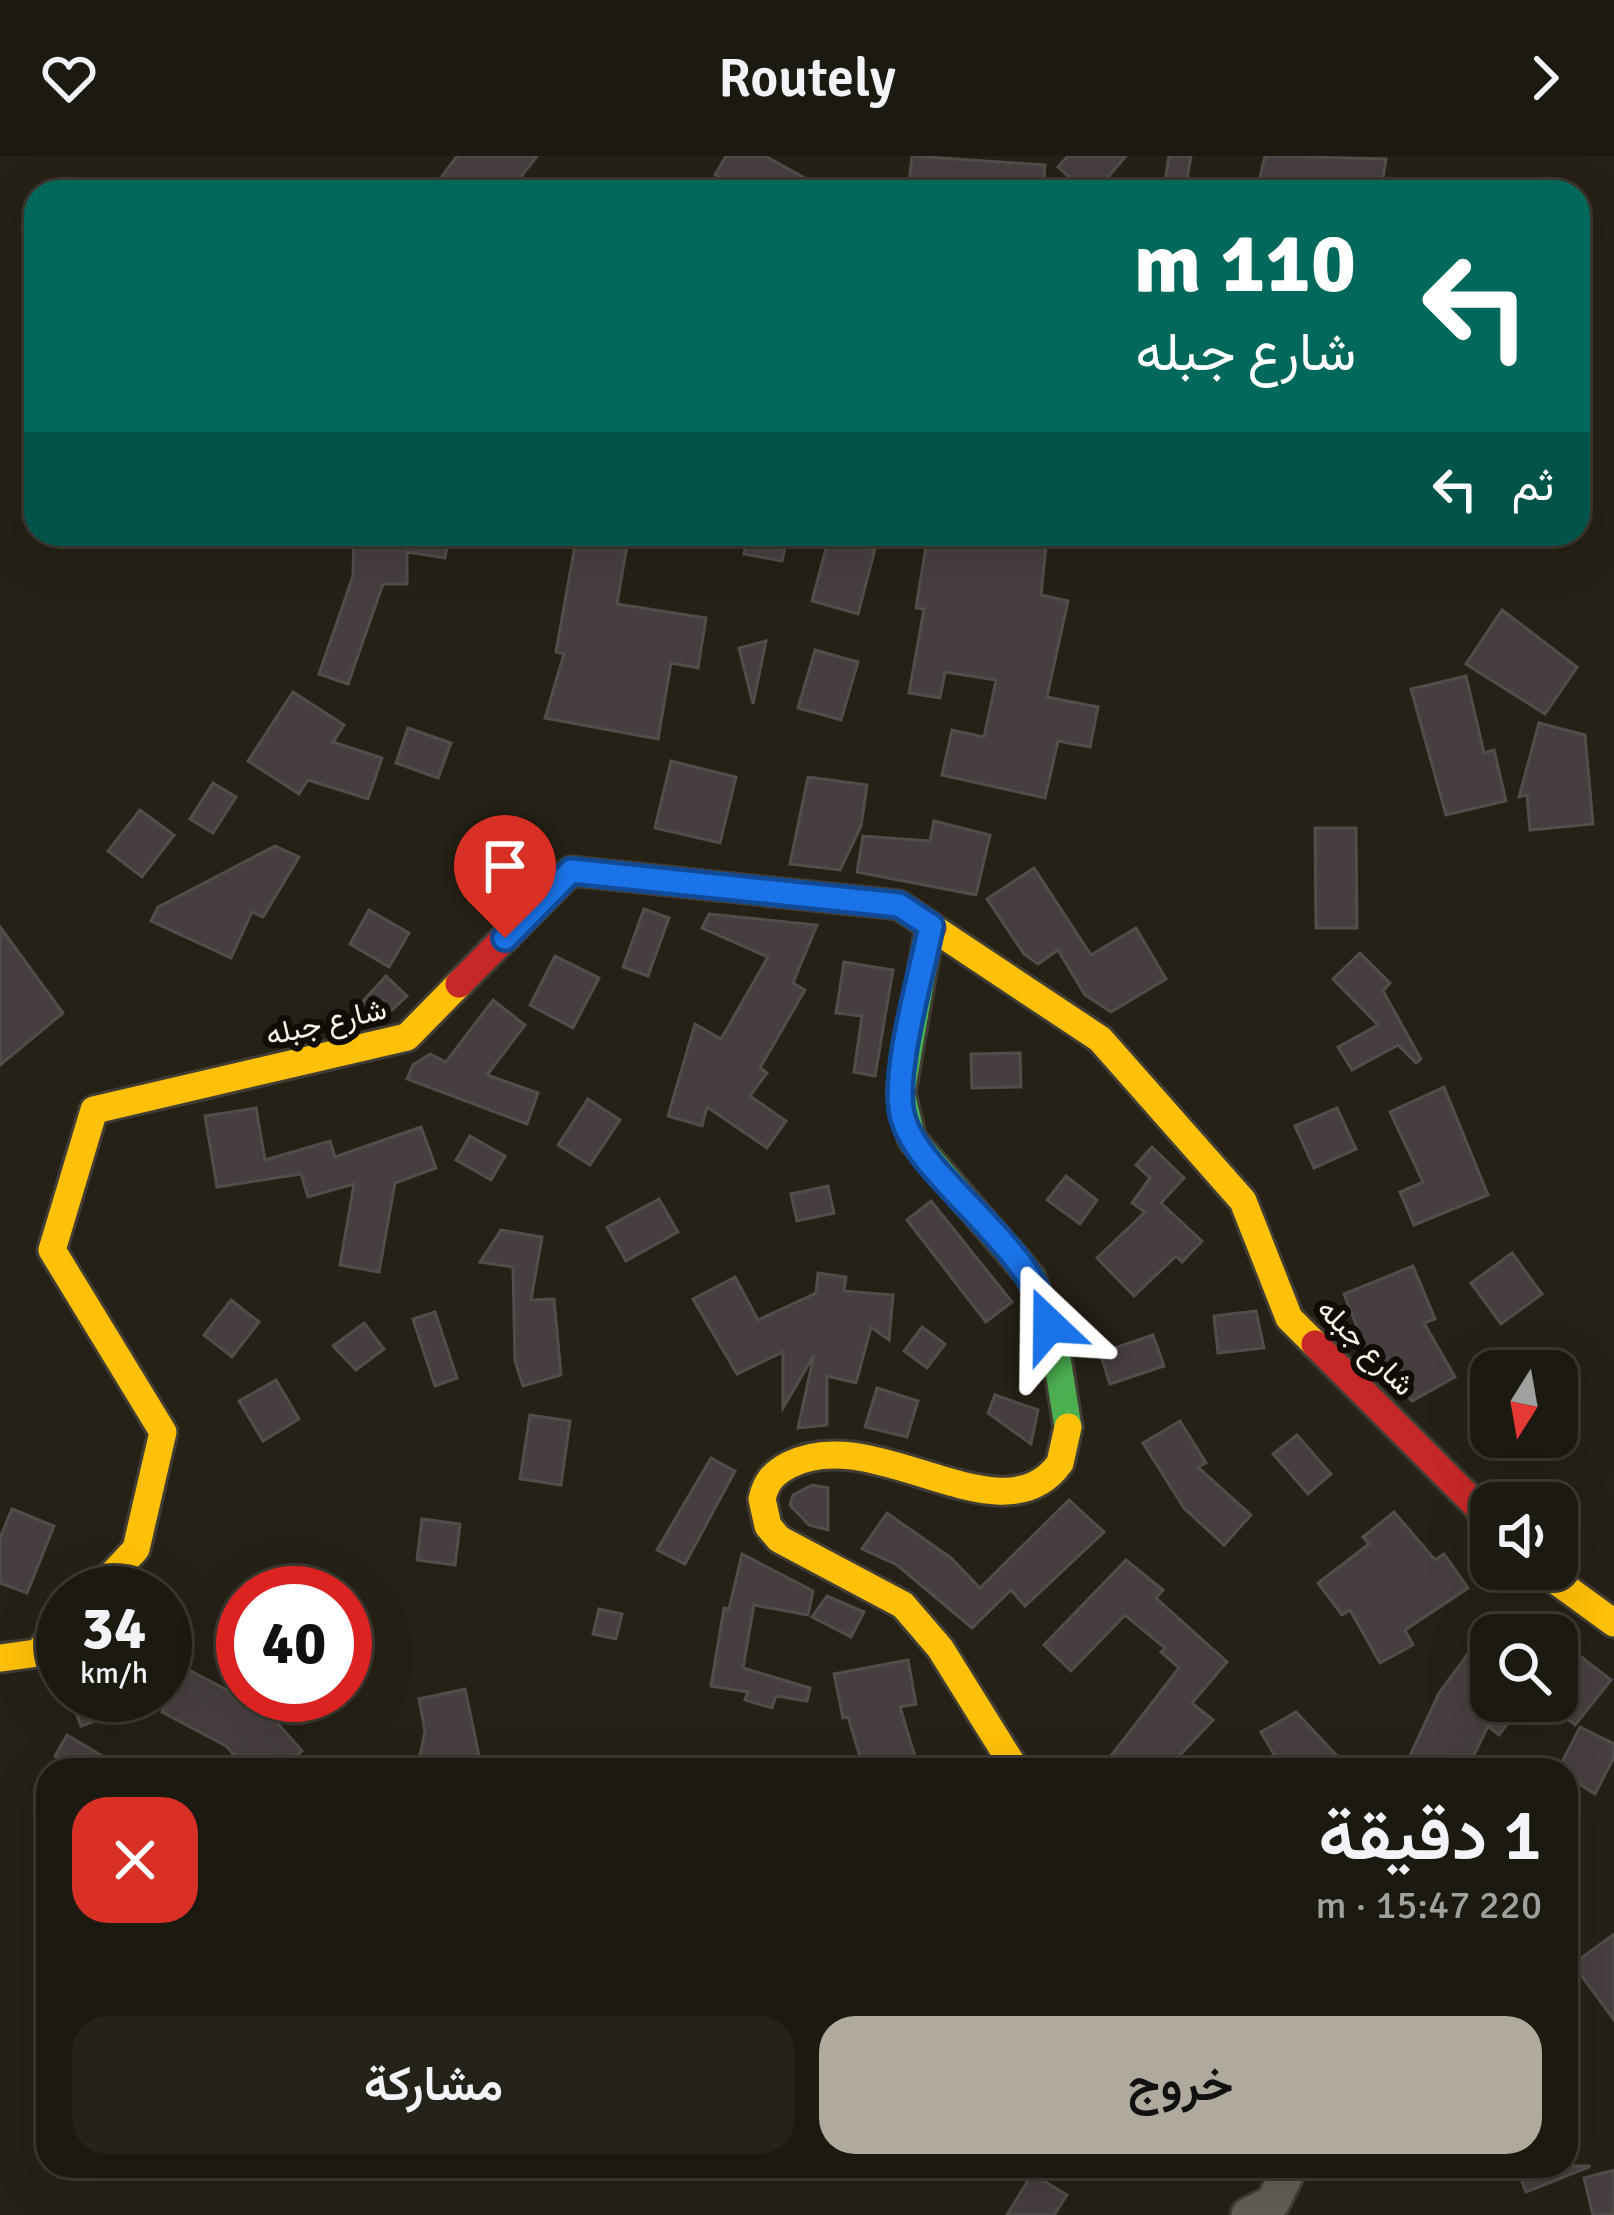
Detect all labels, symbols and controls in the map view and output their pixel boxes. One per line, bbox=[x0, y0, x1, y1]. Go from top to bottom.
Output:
icon: heart bbox=[36, 45, 102, 111]
text: Routely bbox=[718, 45, 896, 112]
icon: forward bbox=[1512, 45, 1578, 111]
text: 110 m bbox=[1134, 212, 1356, 316]
icon: left bbox=[1398, 228, 1554, 384]
text: شارع جبله bbox=[1135, 319, 1356, 386]
icon: left bbox=[1422, 456, 1488, 522]
text: ثم bbox=[1512, 458, 1554, 513]
pin bbox=[454, 815, 556, 938]
icon: arrive bbox=[472, 833, 538, 899]
street label: شارع جبله bbox=[262, 991, 390, 1055]
position arrow bbox=[986, 1262, 1112, 1388]
street label: شارع جبله bbox=[1309, 1291, 1422, 1404]
north arrow bbox=[1470, 1350, 1578, 1458]
map controls bbox=[1470, 1350, 1578, 1722]
button: sound bbox=[1470, 1482, 1578, 1590]
speed limit sign: 40 bbox=[216, 1566, 372, 1722]
text: 34 bbox=[82, 1592, 146, 1666]
button: search bbox=[1470, 1614, 1578, 1722]
text: km/h bbox=[80, 1655, 148, 1692]
text: 1 دقيقة bbox=[1318, 1791, 1542, 1880]
button: close bbox=[72, 1797, 198, 1923]
text: 220 m · 15:47 bbox=[1315, 1881, 1542, 1929]
button: مشاركة bbox=[72, 2016, 795, 2154]
button: خروج bbox=[819, 2016, 1542, 2154]

